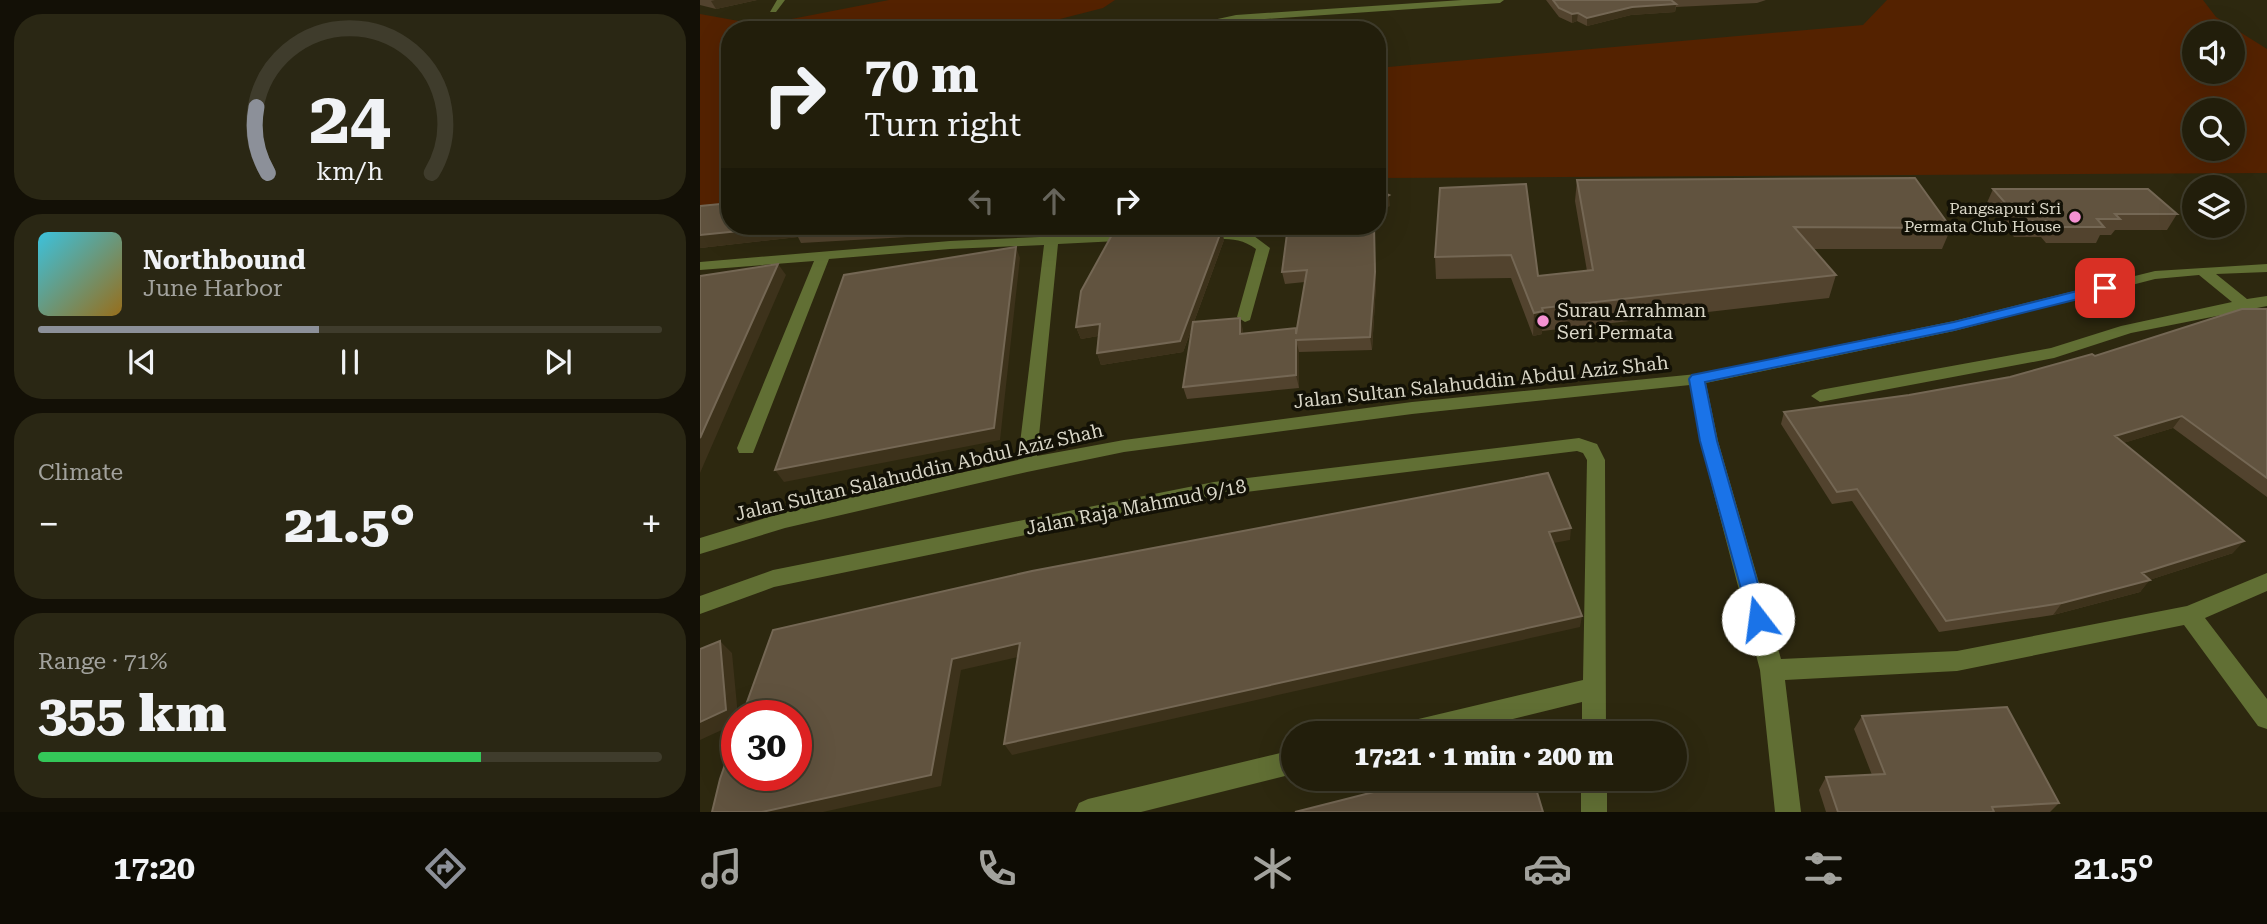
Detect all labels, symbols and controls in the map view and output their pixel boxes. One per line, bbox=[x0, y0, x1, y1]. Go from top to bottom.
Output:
map controls bbox=[2182, 21, 2245, 238]
button: sound bbox=[2182, 21, 2245, 84]
text: 70 m bbox=[864, 47, 979, 104]
icon: right bbox=[749, 49, 840, 140]
text: 24 bbox=[309, 76, 391, 161]
button: search bbox=[2182, 98, 2245, 161]
text: Turn right bbox=[864, 106, 1021, 144]
text: km/h bbox=[317, 157, 383, 186]
button: layers bbox=[2182, 175, 2245, 238]
icon: left bbox=[962, 182, 1000, 220]
icon: ahead bbox=[1035, 182, 1073, 220]
icon: right bbox=[1108, 182, 1146, 220]
place label: Pangsapuri Sri Permata Club House bbox=[1904, 199, 2061, 236]
marker: Pangsapuri Sri Permata Club House bbox=[2067, 209, 2083, 225]
text: Northbound bbox=[143, 245, 306, 275]
pin bbox=[2075, 258, 2135, 318]
icon: arrive bbox=[2086, 269, 2124, 307]
text: June Harbor bbox=[143, 275, 283, 302]
place label: Surau Arrahman Seri Permata bbox=[1557, 299, 1706, 344]
marker: Surau Arrahman Seri Permata bbox=[1535, 313, 1551, 329]
icon: previous bbox=[123, 343, 161, 381]
icon: pause bbox=[331, 343, 369, 381]
icon: next bbox=[539, 343, 577, 381]
street label: Jalan Sultan Salahuddin Abdul Aziz Shah bbox=[1292, 351, 1670, 413]
street label: Jalan Sultan Salahuddin Abdul Aziz Shah bbox=[733, 418, 1105, 526]
text: Climate bbox=[38, 459, 123, 486]
street label: Jalan Raja Mahmud 9/18 bbox=[1024, 474, 1248, 540]
text: 21.5° bbox=[285, 494, 415, 555]
text: − bbox=[38, 502, 59, 546]
text: + bbox=[641, 502, 662, 546]
position arrow bbox=[1721, 582, 1795, 656]
text: Range · 71% bbox=[38, 648, 167, 675]
text: 355 km bbox=[38, 683, 226, 744]
speed limit sign: 30 bbox=[721, 700, 812, 791]
text: 17:21 · 1 min · 200 m bbox=[1354, 741, 1614, 771]
icon: directions bbox=[421, 844, 470, 893]
icon: music bbox=[697, 844, 746, 893]
icon: phone bbox=[972, 844, 1021, 893]
icon: climate bbox=[1248, 844, 1297, 893]
icon: car bbox=[1523, 844, 1572, 893]
icon: filters bbox=[1799, 844, 1848, 893]
text: 17:20 bbox=[113, 849, 195, 887]
text: 21.5° bbox=[2074, 849, 2154, 887]

